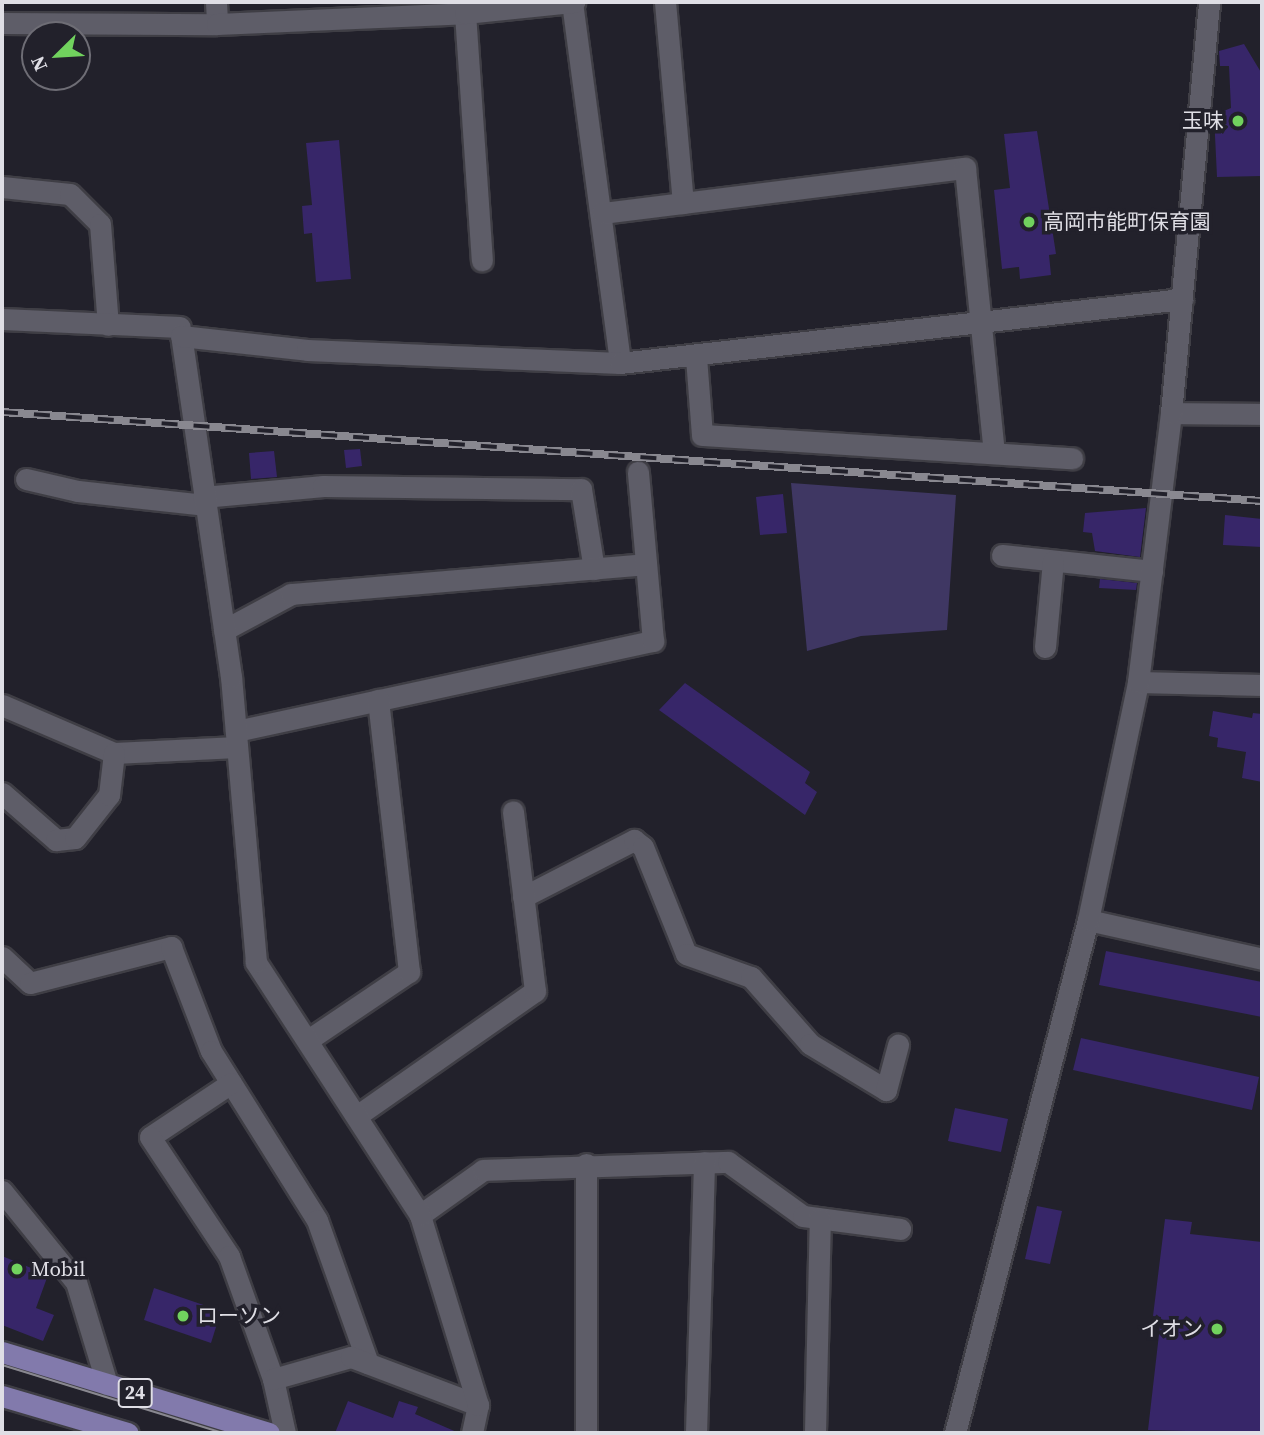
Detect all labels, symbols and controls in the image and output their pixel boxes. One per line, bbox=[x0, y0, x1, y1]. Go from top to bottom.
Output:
north arrow bbox=[21, 21, 91, 91]
text: N bbox=[24, 52, 53, 75]
place label: 玉味 bbox=[1182, 108, 1224, 134]
marker: 玉味 bbox=[1230, 113, 1246, 129]
place label: 高岡市能町保育園 bbox=[1043, 209, 1211, 235]
marker: 高岡市能町保育園 bbox=[1021, 214, 1037, 230]
place label: Mobil bbox=[31, 1256, 85, 1282]
marker: Mobil bbox=[9, 1261, 25, 1277]
place label: ローソン bbox=[197, 1303, 281, 1329]
marker: ローソン bbox=[175, 1308, 191, 1324]
place label: イオン bbox=[1140, 1316, 1203, 1342]
marker: イオン bbox=[1209, 1321, 1225, 1337]
road number: 24 bbox=[118, 1378, 152, 1408]

